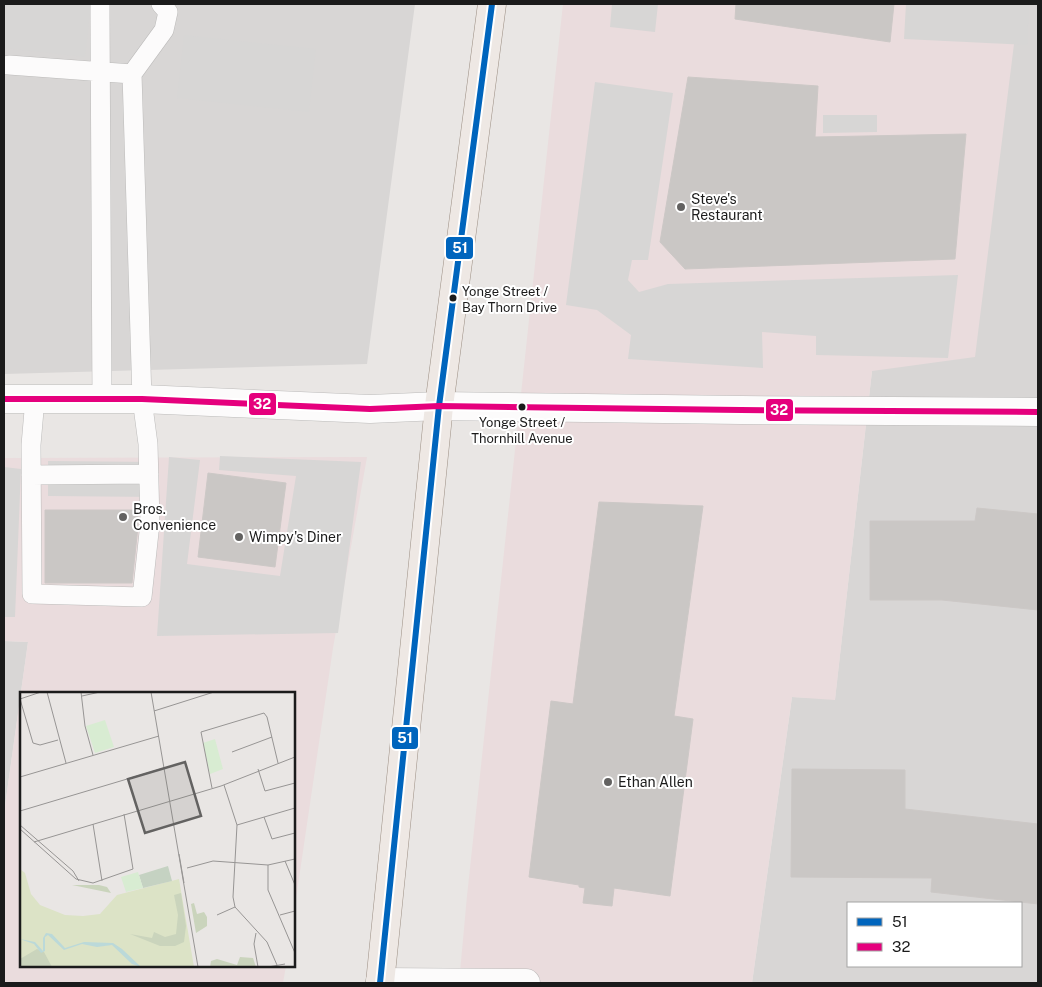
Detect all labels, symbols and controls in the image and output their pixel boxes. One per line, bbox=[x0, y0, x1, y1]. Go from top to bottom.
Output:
place label: Steve's Restaurant bbox=[691, 191, 763, 223]
marker: Steve's Restaurant bbox=[675, 201, 687, 213]
line badge: 51 bbox=[445, 236, 474, 260]
text: 51 bbox=[452, 240, 468, 256]
place label: Yonge Street / Bay Thorn Drive bbox=[462, 284, 557, 315]
marker: Yonge Street / Bay Thorn Drive bbox=[448, 293, 458, 303]
line badge: 32 bbox=[248, 392, 277, 416]
text: 32 bbox=[253, 396, 271, 412]
line badge: 32 bbox=[765, 398, 794, 422]
marker: Yonge Street / Thornhill Avenue bbox=[517, 402, 527, 412]
text: 32 bbox=[770, 402, 788, 418]
place label: Yonge Street / Thornhill Avenue bbox=[471, 415, 573, 446]
place label: Bros. Convenience bbox=[133, 501, 216, 533]
marker: Bros. Convenience bbox=[117, 511, 129, 523]
place label: Wimpy's Diner bbox=[249, 529, 342, 545]
marker: Wimpy's Diner bbox=[233, 531, 245, 543]
inset map bbox=[20, 692, 295, 967]
line badge: 51 bbox=[391, 726, 419, 750]
text: 51 bbox=[397, 730, 413, 746]
place label: Ethan Allen bbox=[618, 774, 693, 790]
marker: Ethan Allen bbox=[602, 776, 614, 788]
legend bbox=[847, 902, 1022, 967]
text: 51 bbox=[892, 913, 908, 930]
text: 32 bbox=[892, 938, 910, 955]

